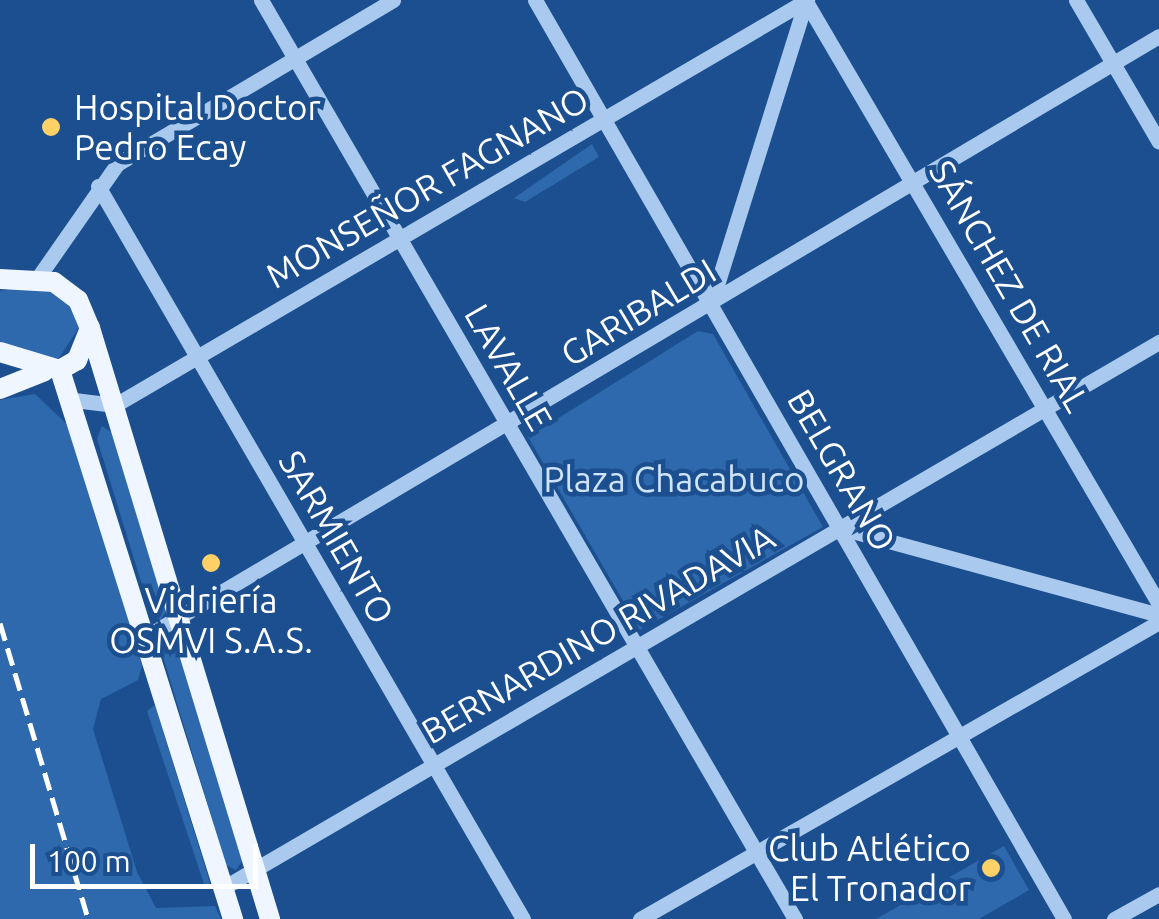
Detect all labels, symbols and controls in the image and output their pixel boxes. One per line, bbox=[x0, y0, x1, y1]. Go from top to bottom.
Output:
street label: MONSEÑOR FAGNANO bbox=[258, 78, 596, 296]
place label: Hospital Doctor Pedro Ecay bbox=[74, 86, 321, 168]
marker: Hospital Doctor Pedro Ecay bbox=[38, 114, 64, 140]
street label: SÁNCHEZ DE RIAL bbox=[921, 153, 1099, 419]
street label: GARIBALDI bbox=[553, 249, 723, 375]
street label: LAVALLE bbox=[456, 297, 562, 437]
street label: BELGRANO bbox=[779, 382, 905, 558]
street label: SARMIENTO bbox=[271, 443, 403, 631]
park label: Plaza Chacabuco bbox=[544, 458, 804, 500]
street label: BERNARDINO RIVADAVIA bbox=[414, 516, 782, 752]
marker: Vidriería OSMVI S.A.S. bbox=[200, 552, 222, 574]
place label: Vidriería OSMVI S.A.S. bbox=[109, 579, 313, 661]
scale bar bbox=[35, 824, 262, 886]
place label: Club Atlético El Tronador bbox=[768, 827, 971, 909]
text: 100 m bbox=[47, 844, 131, 878]
marker: Club Atlético El Tronador bbox=[980, 857, 1002, 879]

